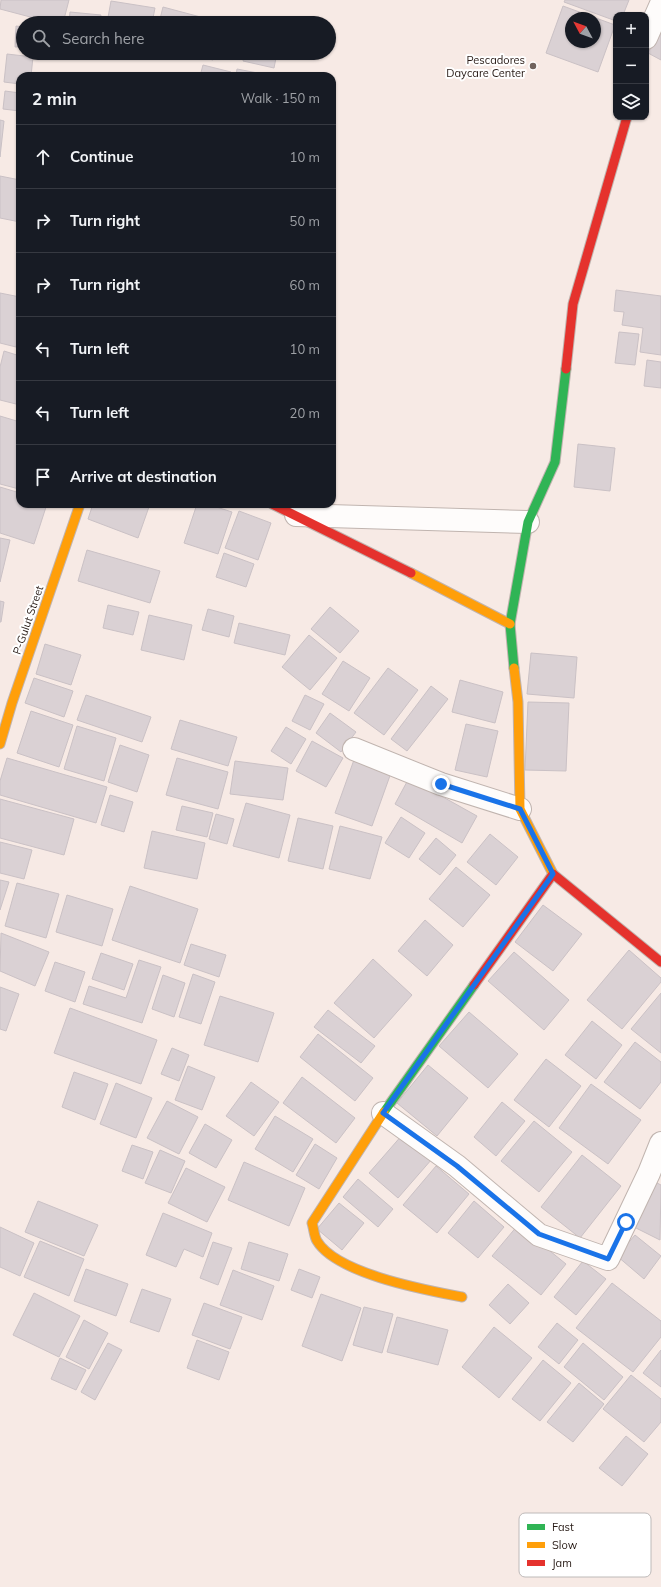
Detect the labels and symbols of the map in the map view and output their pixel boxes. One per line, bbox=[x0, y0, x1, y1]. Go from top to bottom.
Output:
north arrow bbox=[565, 12, 601, 48]
place label: Pescadores Daycare Center bbox=[446, 53, 525, 80]
marker: Pescadores Daycare Center bbox=[528, 61, 538, 71]
street label: P-Gulut Street bbox=[10, 584, 46, 656]
route end bbox=[432, 775, 450, 793]
route start bbox=[617, 1213, 635, 1231]
legend bbox=[519, 1513, 651, 1577]
text: Fast bbox=[552, 1520, 574, 1534]
text: Slow bbox=[552, 1538, 578, 1552]
text: Jam bbox=[552, 1556, 572, 1570]

